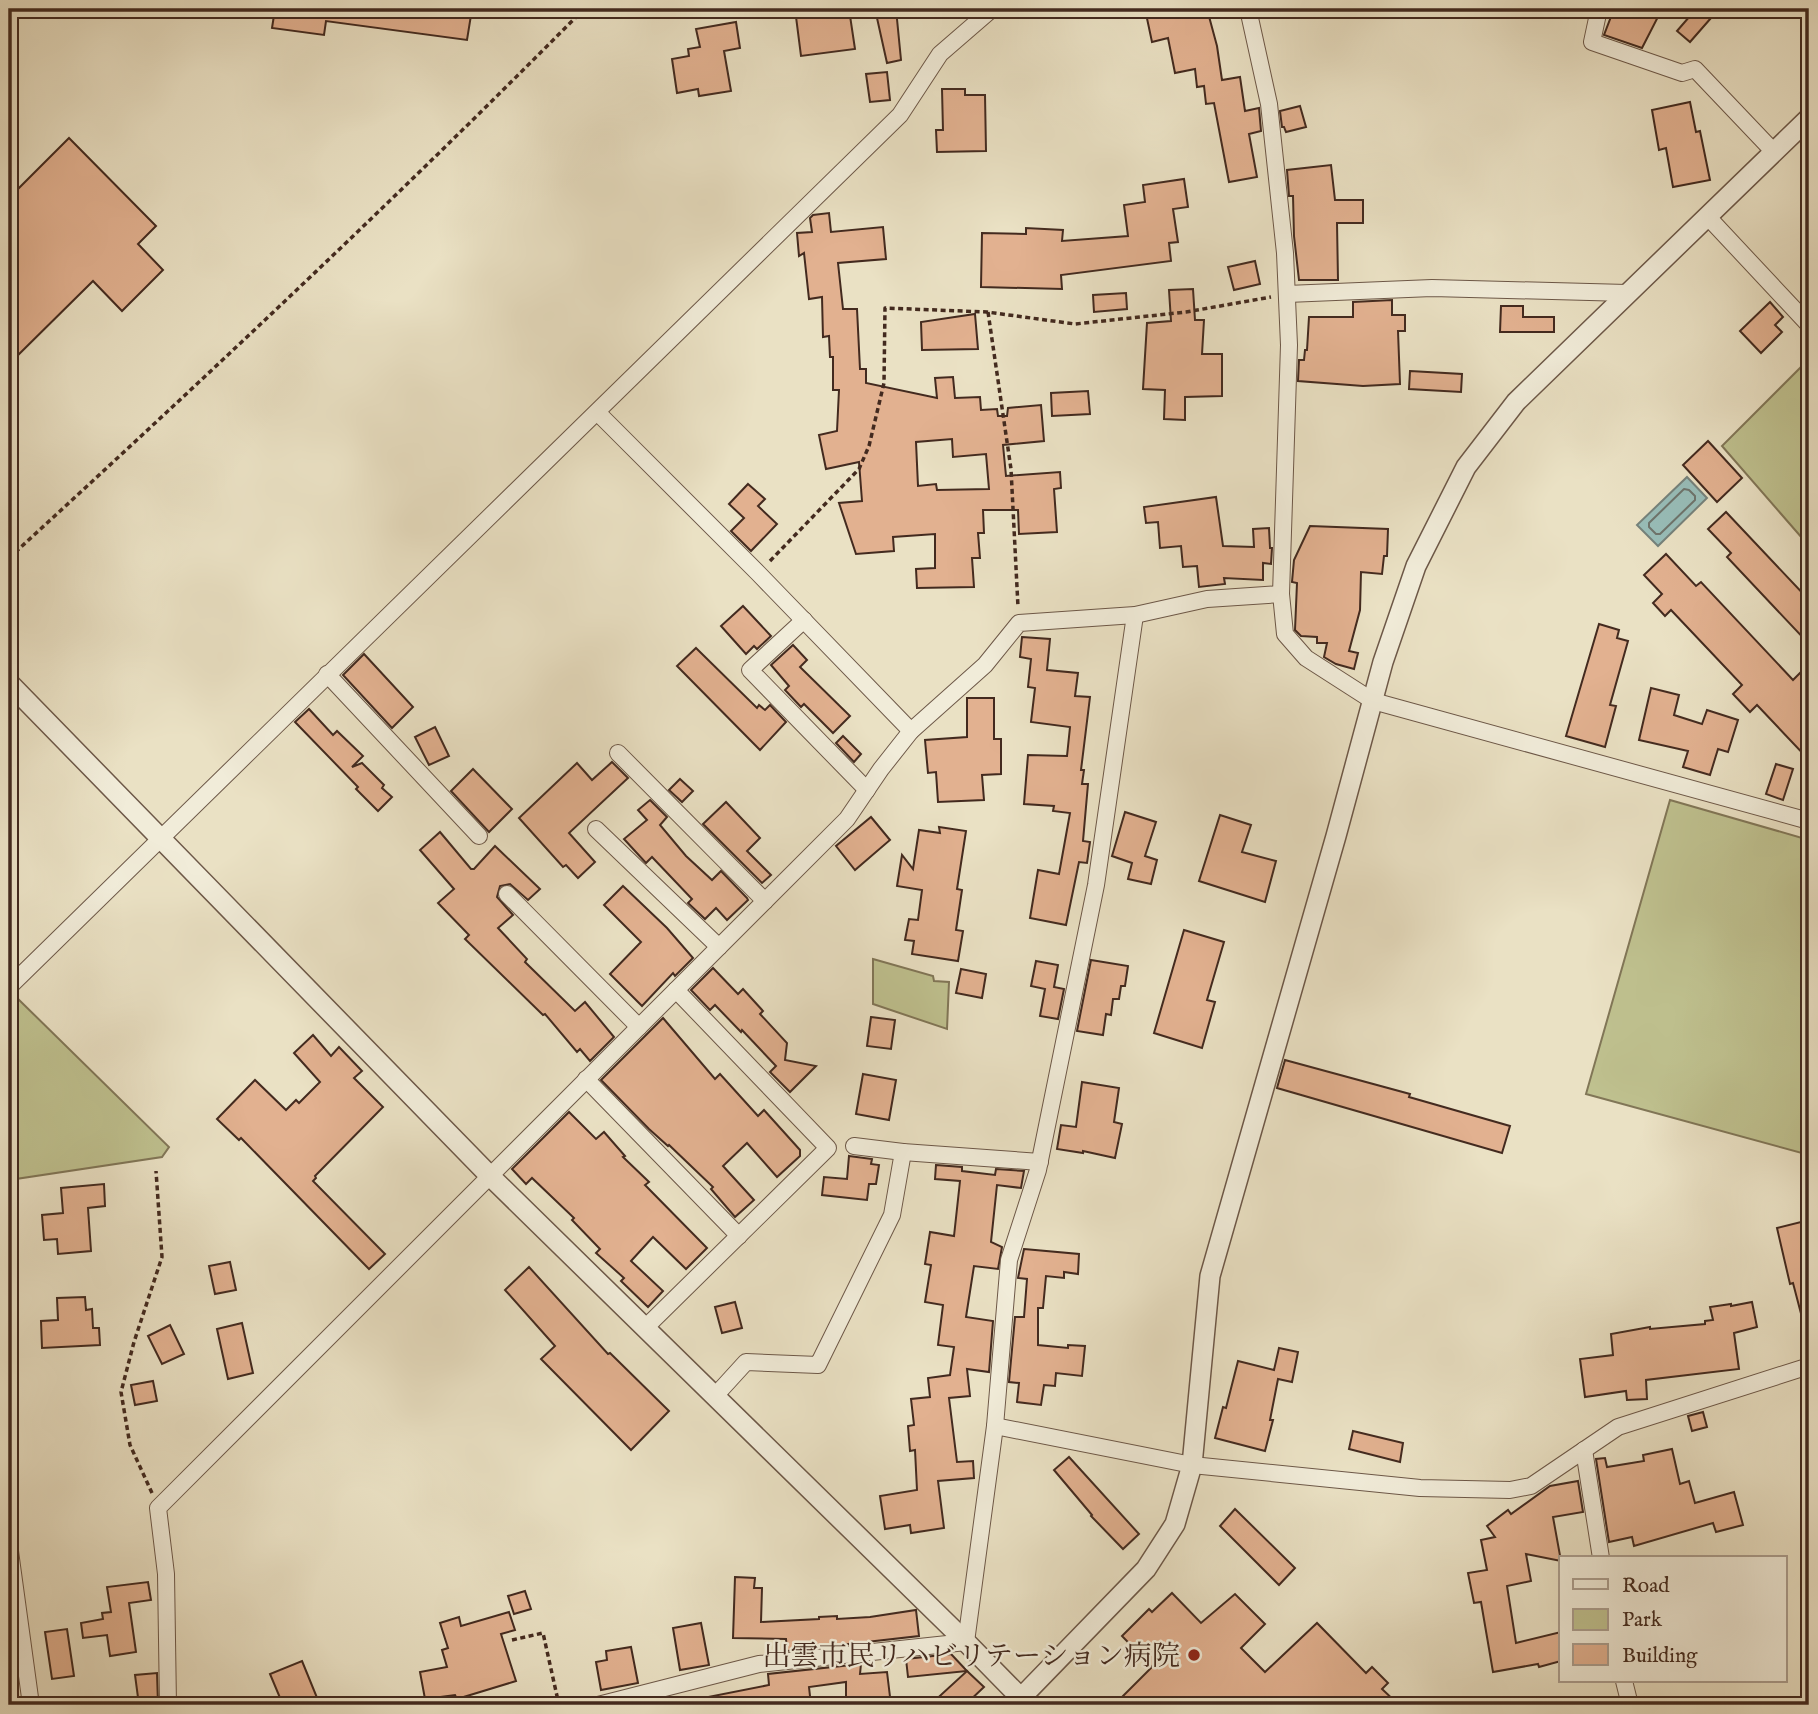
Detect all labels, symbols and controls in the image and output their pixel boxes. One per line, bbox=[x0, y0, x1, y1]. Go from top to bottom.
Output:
legend bbox=[1559, 1556, 1786, 1682]
text: Road bbox=[1622, 1573, 1670, 1600]
text: Park bbox=[1622, 1607, 1663, 1634]
place label: 出雲市民リハビリテーション病院 bbox=[763, 1640, 1180, 1675]
text: Building bbox=[1622, 1643, 1698, 1670]
marker: 出雲市民リハビリテーション病院 bbox=[1186, 1647, 1202, 1663]

